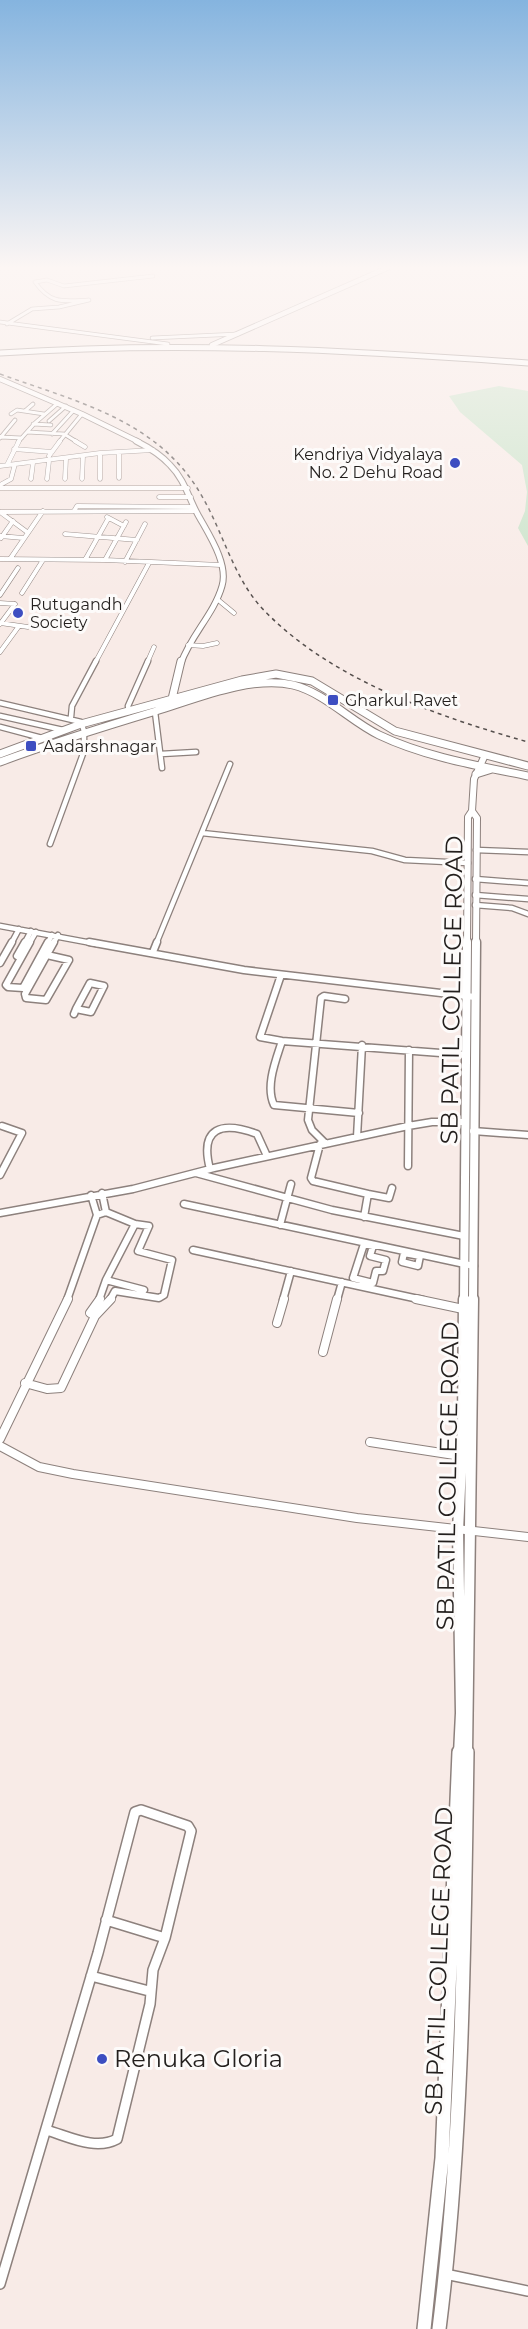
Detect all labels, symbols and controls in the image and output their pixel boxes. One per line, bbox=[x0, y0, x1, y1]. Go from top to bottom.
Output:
place label: Kendriya Vidyalaya No. 2 Dehu Road bbox=[293, 445, 443, 482]
marker: Kendriya Vidyalaya No. 2 Dehu Road bbox=[448, 456, 462, 470]
place label: Rutugandh Society bbox=[30, 595, 122, 632]
marker: Rutugandh Society bbox=[11, 606, 25, 620]
place label: Gharkul Ravet bbox=[345, 691, 458, 710]
marker: Gharkul Ravet bbox=[326, 693, 340, 707]
place label: Aadarshnagar bbox=[43, 737, 156, 756]
marker: Aadarshnagar bbox=[24, 739, 38, 753]
street label: SB PATIL COLLEGE ROAD bbox=[434, 835, 469, 1145]
street label: SB PATIL COLLEGE ROAD bbox=[430, 1321, 465, 1631]
street label: SB PATIL COLLEGE ROAD bbox=[419, 1806, 458, 2116]
place label: Renuka Gloria bbox=[114, 2044, 283, 2073]
marker: Renuka Gloria bbox=[95, 2052, 109, 2066]

